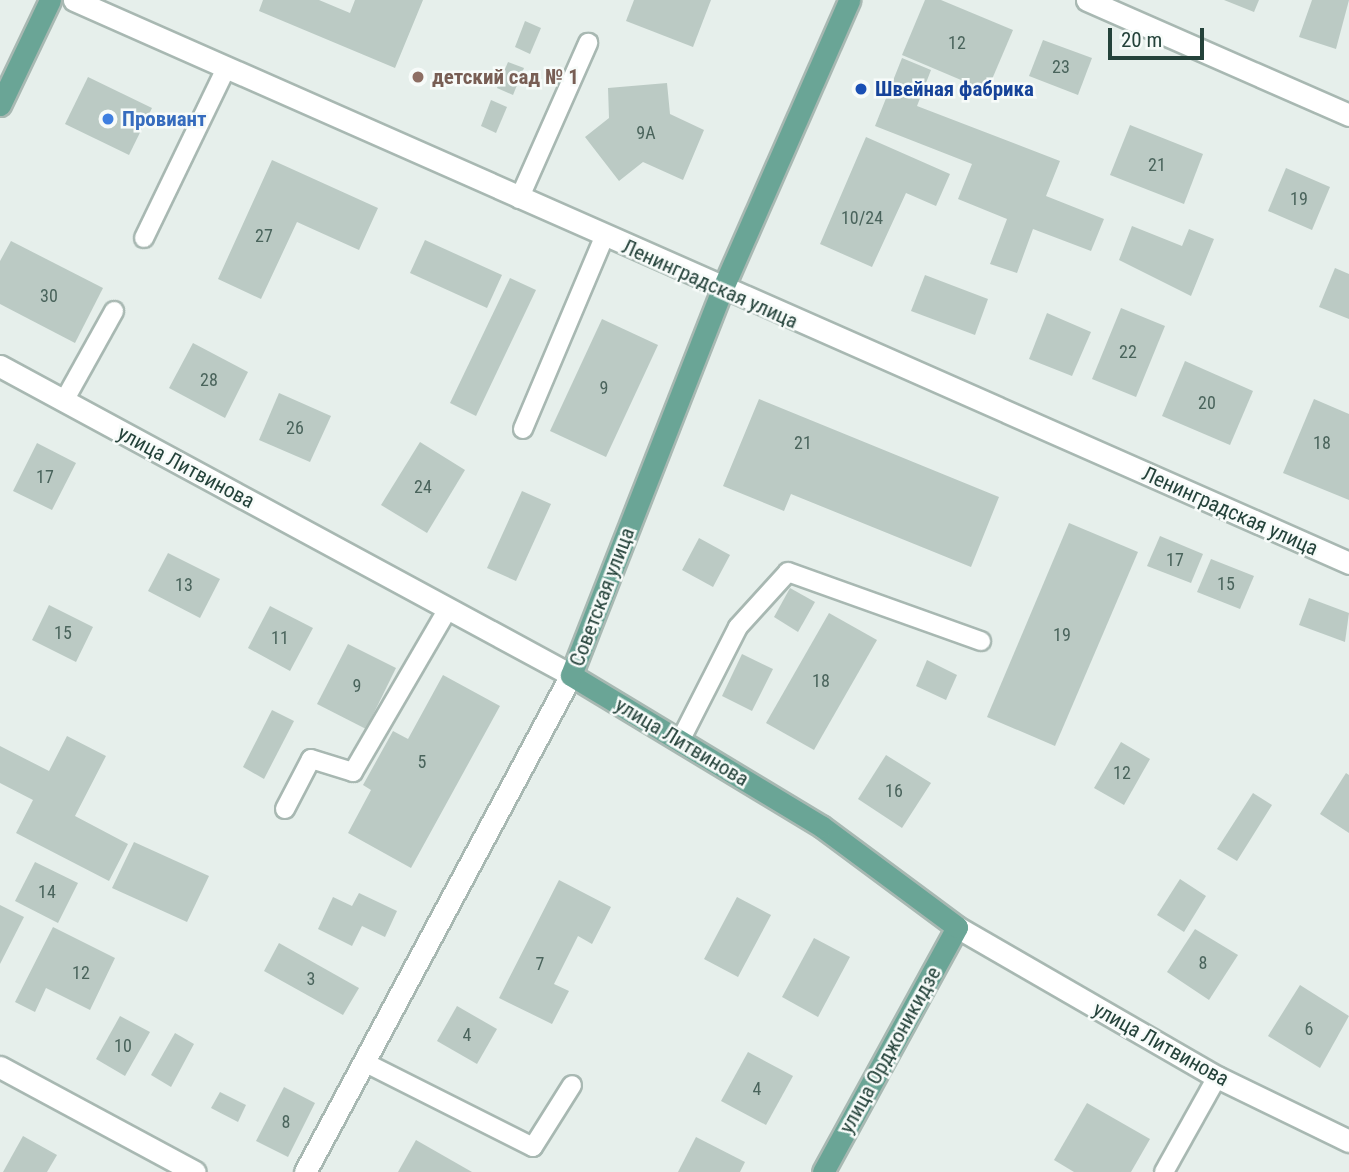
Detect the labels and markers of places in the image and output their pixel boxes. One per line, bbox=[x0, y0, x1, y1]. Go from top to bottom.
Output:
place label: детский сад № 1 bbox=[432, 64, 579, 90]
marker: детский сад № 1 bbox=[410, 69, 426, 85]
place label: Швейная фабрика bbox=[875, 76, 1034, 102]
marker: Швейная фабрика bbox=[853, 81, 869, 97]
place label: Провиант bbox=[122, 106, 207, 132]
marker: Провиант bbox=[100, 111, 116, 127]

